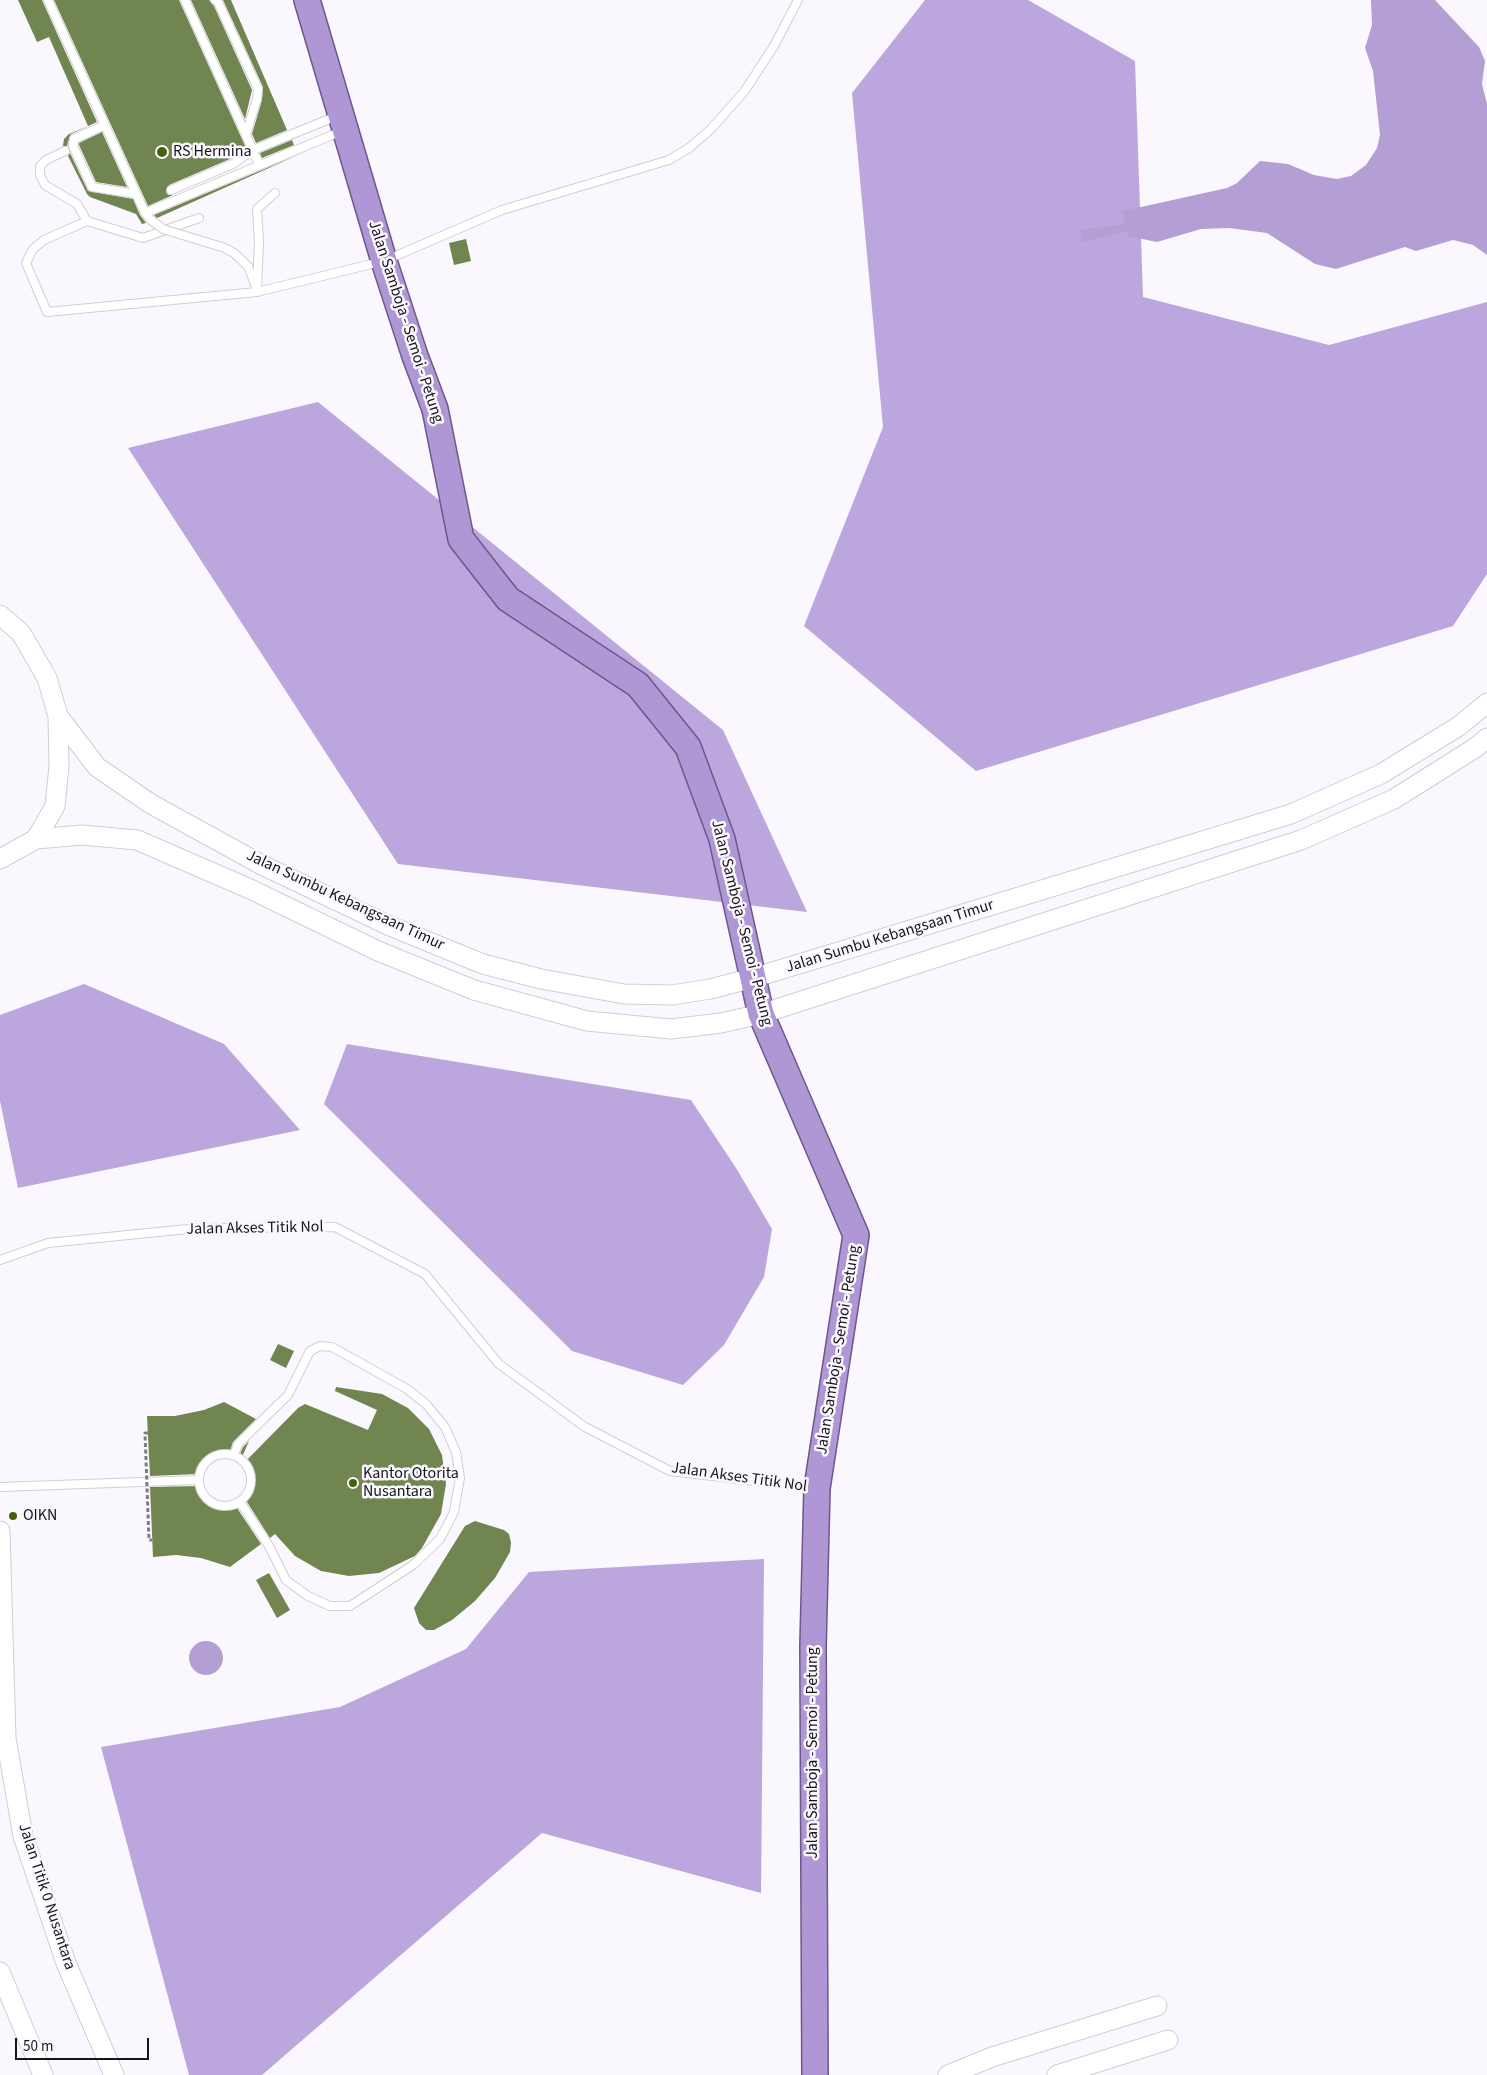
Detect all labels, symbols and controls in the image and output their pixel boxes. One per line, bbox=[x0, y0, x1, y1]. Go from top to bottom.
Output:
place label: RS Hermina bbox=[173, 142, 252, 162]
marker: RS Hermina bbox=[155, 145, 169, 159]
street label: Jalan Samboja - Semoi - Petung bbox=[363, 218, 447, 426]
street label: Jalan Samboja - Semoi - Petung bbox=[706, 818, 776, 1028]
street label: Jalan Sumbu Kebangsaan Timur bbox=[243, 847, 447, 955]
street label: Jalan Sumbu Kebangsaan Timur bbox=[784, 896, 996, 978]
street label: Jalan Akses Titik Nol bbox=[186, 1218, 324, 1240]
street label: Jalan Samboja - Semoi - Petung bbox=[813, 1244, 865, 1456]
street label: Jalan Akses Titik Nol bbox=[670, 1459, 808, 1497]
place label: Kantor Otorita Nusantara bbox=[363, 1464, 459, 1502]
marker: Kantor Otorita Nusantara bbox=[347, 1477, 359, 1489]
place label: OIKN bbox=[23, 1506, 57, 1526]
marker: OIKN bbox=[7, 1510, 19, 1522]
street label: Jalan Samboja - Semoi - Petung bbox=[803, 1647, 823, 1859]
street label: Jalan Titik 0 Nusantara bbox=[13, 1821, 79, 1973]
scale bar bbox=[18, 2028, 151, 2060]
text: 50 m bbox=[23, 2036, 53, 2057]

